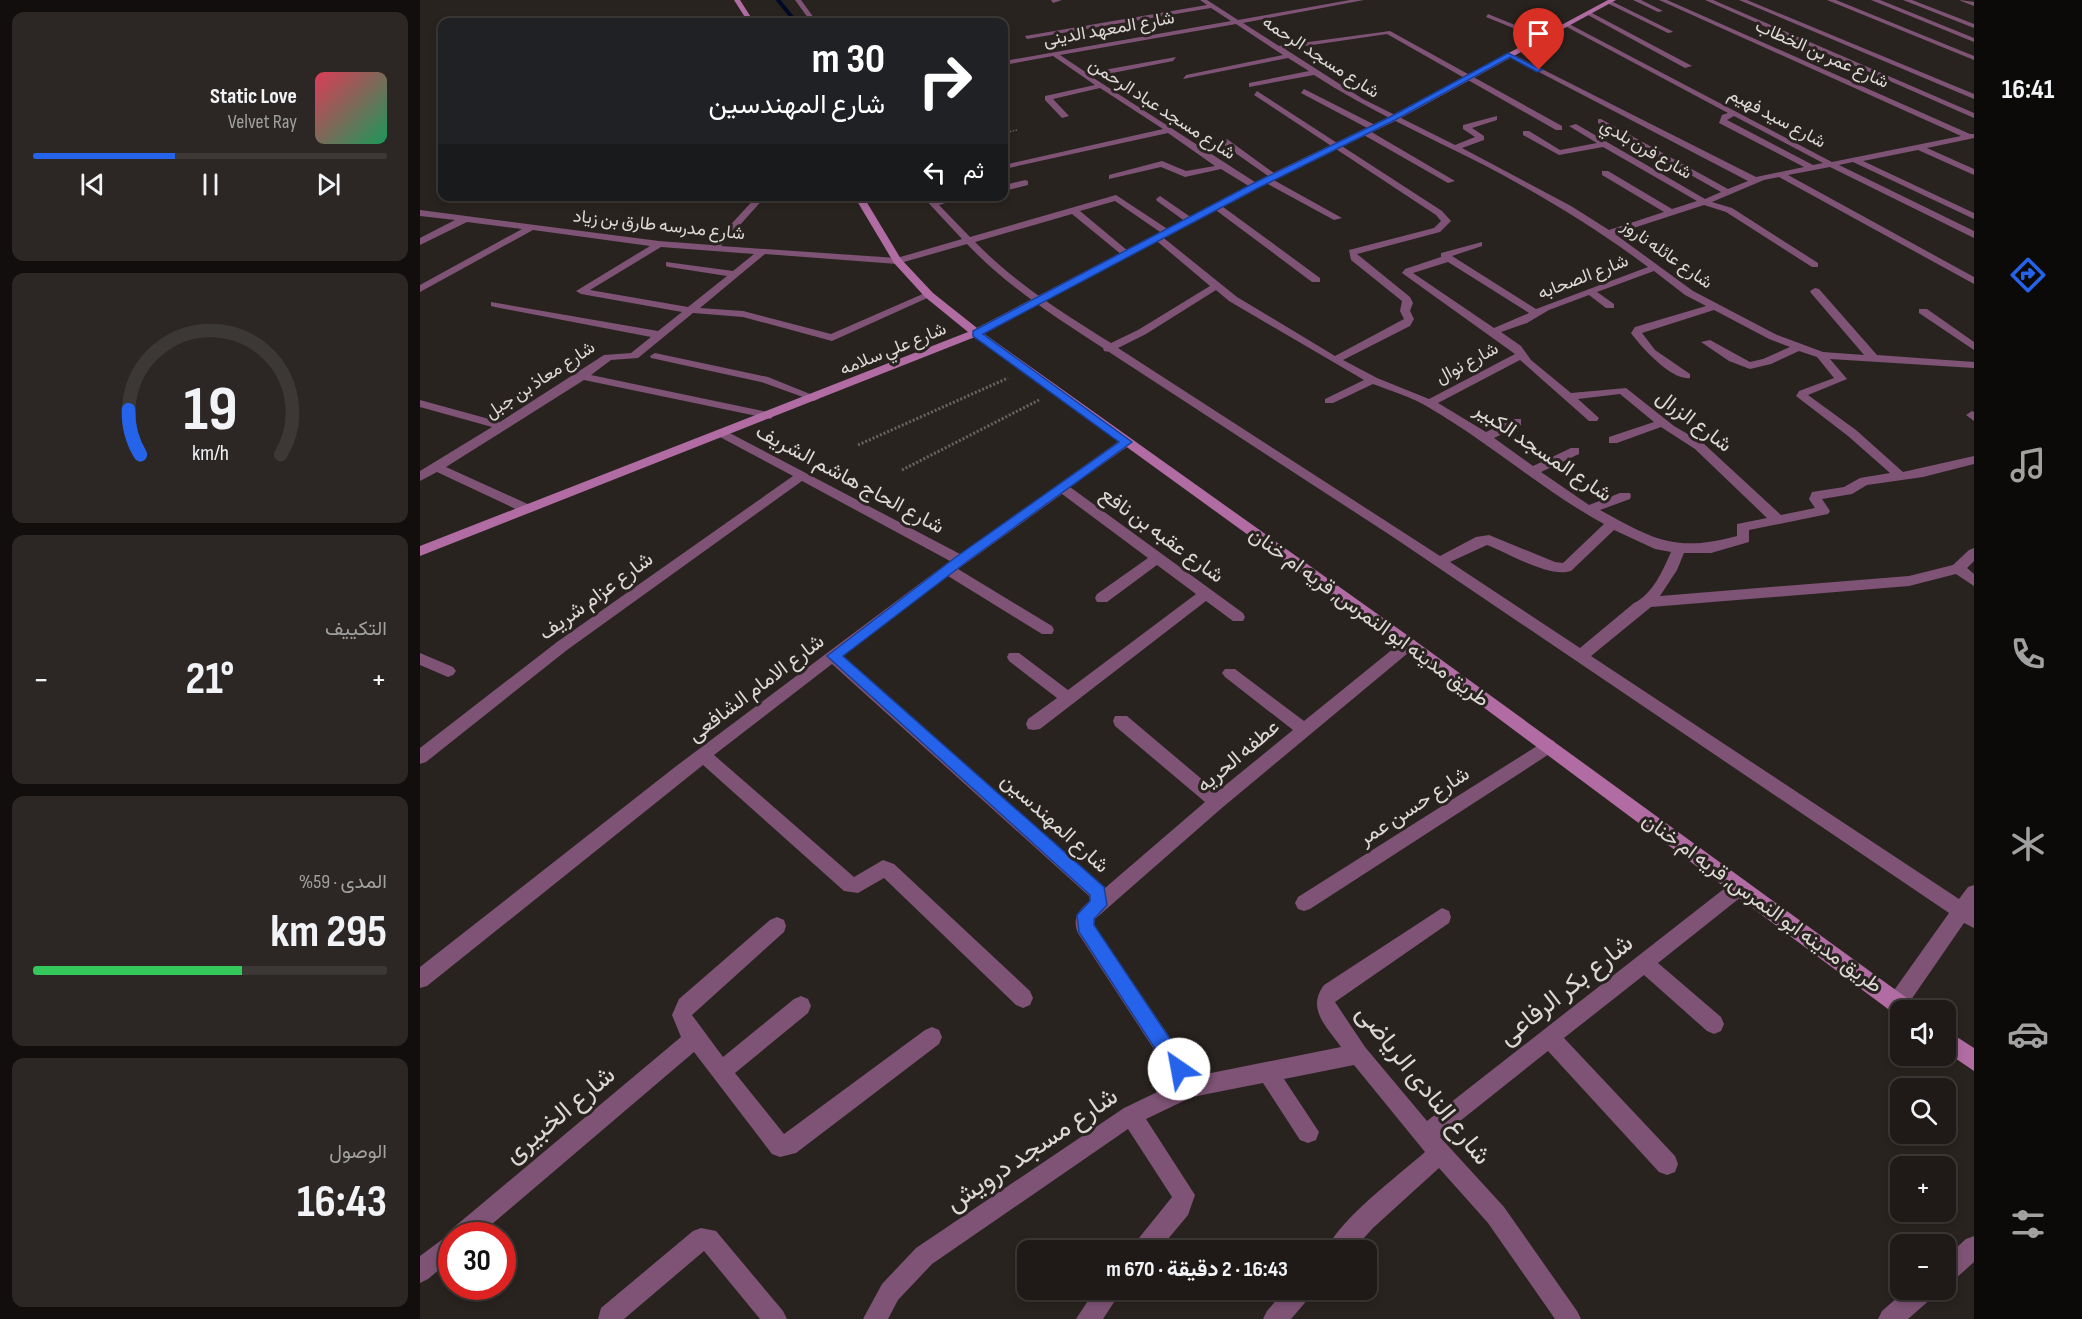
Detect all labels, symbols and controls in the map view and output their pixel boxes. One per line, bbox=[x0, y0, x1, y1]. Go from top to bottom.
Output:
street label: شارع المعهد الدينى bbox=[1042, 7, 1176, 52]
pin bbox=[1513, 8, 1564, 70]
street label: شارع مسجد الرحمه bbox=[1258, 11, 1383, 103]
street label: شارع عمر بن الخطاب bbox=[1752, 15, 1892, 94]
icon: arrive bbox=[1522, 17, 1555, 50]
text: 30 m bbox=[812, 34, 885, 85]
icon: right bbox=[906, 42, 984, 120]
street label: شارع مسجد عباد الرحمن bbox=[1084, 54, 1239, 165]
text: 16:41 bbox=[2002, 74, 2054, 106]
text: Static Love bbox=[210, 83, 297, 110]
street label: شارع سيد فهيم bbox=[1724, 84, 1829, 153]
text: شارع المهندسين bbox=[709, 89, 885, 121]
text: Velvet Ray bbox=[228, 110, 297, 134]
street label: شارع فرن بلدي bbox=[1595, 114, 1695, 187]
icon: left bbox=[918, 156, 951, 189]
text: ثم bbox=[963, 158, 984, 185]
icon: previous bbox=[76, 168, 109, 201]
icon: pause bbox=[194, 168, 227, 201]
icon: next bbox=[312, 168, 345, 201]
street label: شارع مدرسه طارق بن زياد bbox=[572, 206, 746, 245]
street label: شارع عائله ناروز bbox=[1616, 214, 1717, 294]
street label: شارع الصحابه bbox=[1535, 250, 1632, 305]
icon: directions bbox=[2007, 254, 2049, 296]
street label: شارع علي سلامه bbox=[837, 318, 951, 384]
street label: شارع معاذ بن جبل bbox=[481, 337, 599, 424]
street label: شارع نوال bbox=[1432, 338, 1502, 389]
text: 19 bbox=[183, 373, 237, 448]
street label: شارع الزرال bbox=[1651, 384, 1737, 458]
street label: شارع المسجد الكبير bbox=[1468, 396, 1617, 508]
street label: شارع الحاج هاشم الشريف bbox=[751, 419, 948, 540]
text: km/h bbox=[191, 442, 229, 467]
icon: music bbox=[2007, 444, 2049, 486]
street label: شارع عقبه بن نافع bbox=[1095, 482, 1229, 589]
street label: طريق مدينه ابو النمرس, قريه ام خنان bbox=[1244, 522, 1494, 713]
street label: شارع عزام شريف bbox=[534, 546, 658, 646]
text: التكييف bbox=[325, 617, 387, 641]
street label: شارع الامام الشافعى bbox=[683, 629, 830, 748]
icon: phone bbox=[2007, 633, 2049, 675]
text: 21° bbox=[186, 652, 234, 707]
text: − bbox=[33, 660, 49, 700]
text: + bbox=[371, 660, 387, 700]
street label: عطفه الحريه bbox=[1191, 714, 1285, 798]
street label: شارع حسن عمر bbox=[1353, 761, 1475, 852]
street label: شارع المهندسين bbox=[995, 768, 1114, 879]
street label: طريق مدينه ابو النمرس, قريه ام خنان bbox=[1637, 808, 1887, 999]
icon: climate bbox=[2007, 823, 2049, 865]
text: المدى · 59% bbox=[299, 870, 387, 894]
text: 295 km bbox=[270, 905, 387, 960]
street label: شارع بكر الرفاعى bbox=[1492, 928, 1640, 1053]
street label: شارع النادى الرياضى bbox=[1348, 998, 1497, 1172]
map controls bbox=[1890, 1000, 1956, 1300]
button: sound bbox=[1890, 1000, 1956, 1066]
icon: car bbox=[2007, 1013, 2049, 1055]
position arrow bbox=[1147, 1037, 1211, 1101]
street label: شارع الخبيرى bbox=[498, 1060, 622, 1171]
button: search bbox=[1890, 1078, 1956, 1144]
street label: شارع مسجد درويش bbox=[940, 1081, 1124, 1220]
text: الوصول bbox=[329, 1140, 387, 1164]
button: + bbox=[1890, 1156, 1956, 1222]
text: 16:43 bbox=[297, 1175, 387, 1230]
icon: filters bbox=[2007, 1203, 2049, 1245]
speed limit sign: 30 bbox=[438, 1222, 516, 1300]
button: − bbox=[1890, 1234, 1956, 1300]
text: 16:43 · 2 دقيقة · 670 m bbox=[1106, 1256, 1288, 1283]

